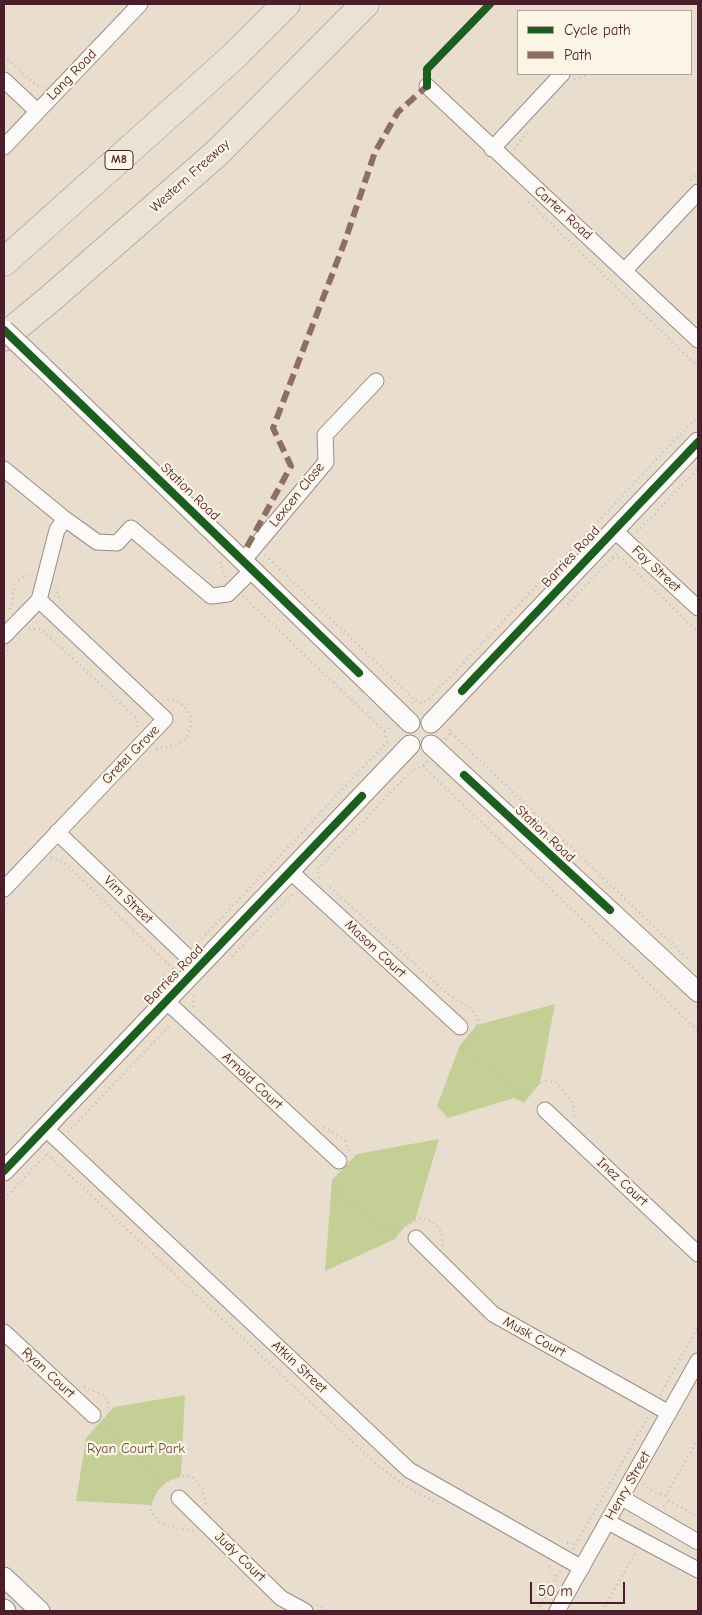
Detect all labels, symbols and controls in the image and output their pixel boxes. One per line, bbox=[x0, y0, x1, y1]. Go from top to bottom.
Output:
legend bbox=[517, 10, 692, 75]
text: Cycle path bbox=[564, 21, 631, 39]
street label: Lang Road bbox=[44, 46, 100, 104]
text: Path bbox=[564, 46, 592, 64]
street label: Western Freeway bbox=[147, 136, 233, 216]
road number: M8 bbox=[105, 150, 133, 170]
street label: Carter Road bbox=[530, 183, 596, 243]
street label: Lexcen Close bbox=[266, 459, 328, 531]
street label: Station Road bbox=[157, 460, 223, 524]
street label: Barries Road bbox=[538, 523, 604, 591]
street label: Fay Street bbox=[628, 542, 684, 596]
street label: Gretel Grove bbox=[99, 722, 163, 788]
street label: Station Road bbox=[512, 802, 578, 866]
street label: Vim Street bbox=[100, 872, 156, 928]
street label: Mason Court bbox=[341, 917, 409, 981]
street label: Barries Road bbox=[141, 941, 207, 1009]
street label: Arnold Court bbox=[218, 1049, 286, 1113]
street label: Inez Court bbox=[593, 1154, 651, 1210]
street label: Musk Court bbox=[500, 1313, 568, 1361]
street label: Atkin Street bbox=[268, 1337, 330, 1397]
street label: Ryan Court bbox=[18, 1344, 78, 1402]
park label: Ryan Court Park bbox=[87, 1441, 185, 1457]
street label: Henry Street bbox=[602, 1449, 654, 1523]
street label: Judy Court bbox=[211, 1529, 269, 1585]
scale bar bbox=[532, 1572, 627, 1604]
text: 50 m bbox=[538, 1582, 573, 1600]

